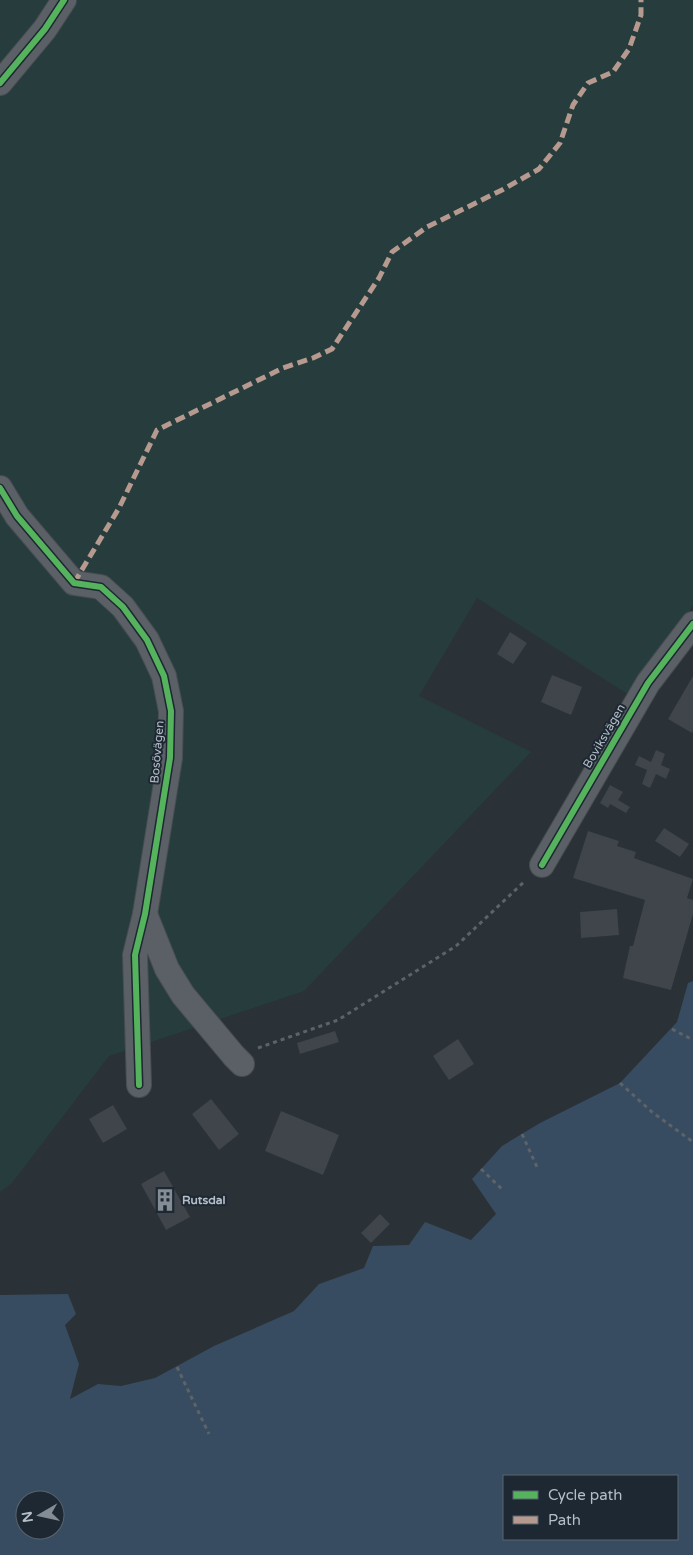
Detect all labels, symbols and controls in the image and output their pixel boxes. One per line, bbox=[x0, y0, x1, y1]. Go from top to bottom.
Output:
street label: Boviksvägen bbox=[580, 701, 628, 771]
street label: Bosövägen bbox=[147, 720, 167, 784]
building icon: Rutsdal bbox=[152, 1187, 178, 1213]
place label: Rutsdal bbox=[182, 1193, 226, 1207]
legend bbox=[503, 1475, 678, 1540]
text: Cycle path bbox=[548, 1486, 622, 1504]
north arrow bbox=[15, 1490, 65, 1540]
text: N bbox=[18, 1510, 37, 1524]
text: Path bbox=[548, 1511, 581, 1529]

